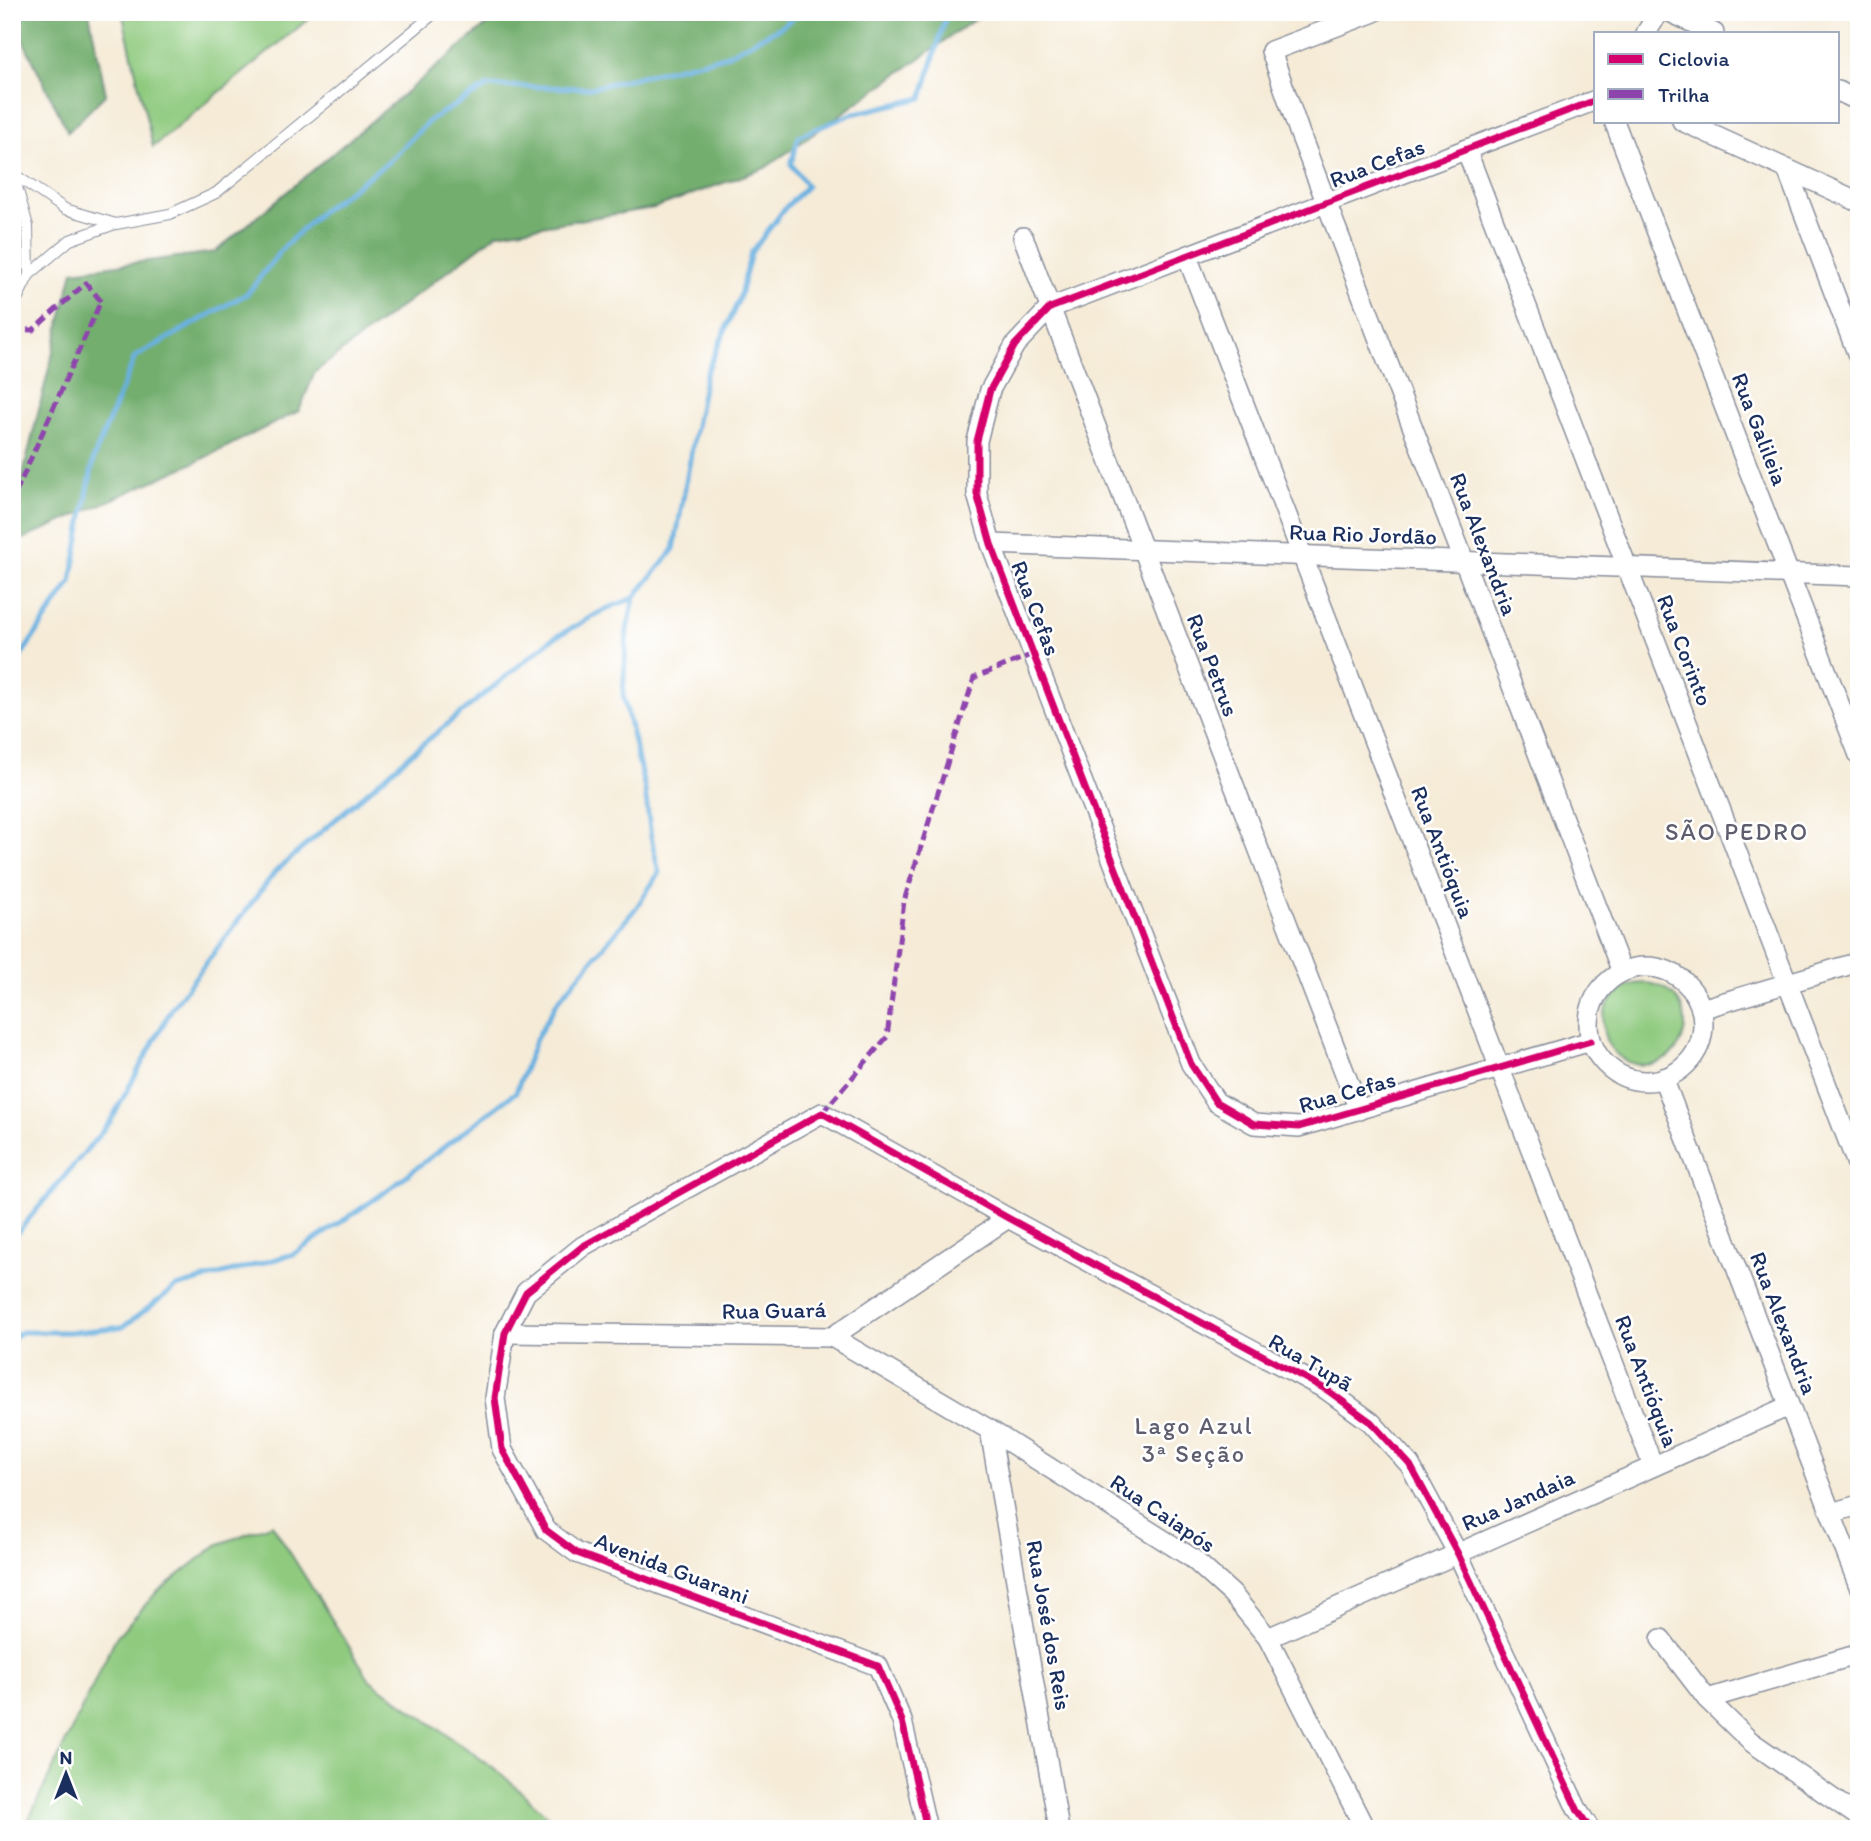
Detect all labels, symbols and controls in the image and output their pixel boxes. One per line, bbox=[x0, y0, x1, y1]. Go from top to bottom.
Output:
legend bbox=[1594, 32, 1840, 122]
text: Ciclovia bbox=[1658, 46, 1729, 71]
text: Trilha bbox=[1658, 82, 1709, 107]
street label: Rua Cefas bbox=[1326, 132, 1428, 194]
street label: Rua Galileia bbox=[1726, 369, 1794, 489]
street label: Rua Alexandria bbox=[1444, 469, 1524, 619]
street label: Rua Rio Jordão bbox=[1288, 517, 1438, 551]
street label: Rua Cefas bbox=[1005, 557, 1067, 659]
street label: Rua Corinto bbox=[1651, 590, 1719, 710]
street label: Rua Petrus bbox=[1181, 610, 1245, 720]
street label: Rua Antióquia bbox=[1405, 782, 1481, 922]
district label: SÃO PEDRO bbox=[1665, 817, 1809, 846]
street label: Rua Cefas bbox=[1295, 1065, 1399, 1119]
street label: Rua Alexandria bbox=[1744, 1248, 1824, 1398]
street label: Rua Guará bbox=[721, 1295, 827, 1325]
street label: Rua Antióquia bbox=[1609, 1311, 1685, 1451]
street label: Rua Tupã bbox=[1264, 1327, 1358, 1397]
district label: Lago Azul 3ª Seção bbox=[1134, 1411, 1254, 1468]
street label: Rua Jandaia bbox=[1457, 1463, 1579, 1537]
street label: Rua Caiapós bbox=[1105, 1468, 1221, 1558]
street label: Avenida Guarani bbox=[591, 1526, 753, 1610]
street label: Rua José dos Reis bbox=[1020, 1538, 1078, 1712]
north arrow bbox=[32, 1740, 102, 1810]
text: N bbox=[60, 1746, 72, 1769]

